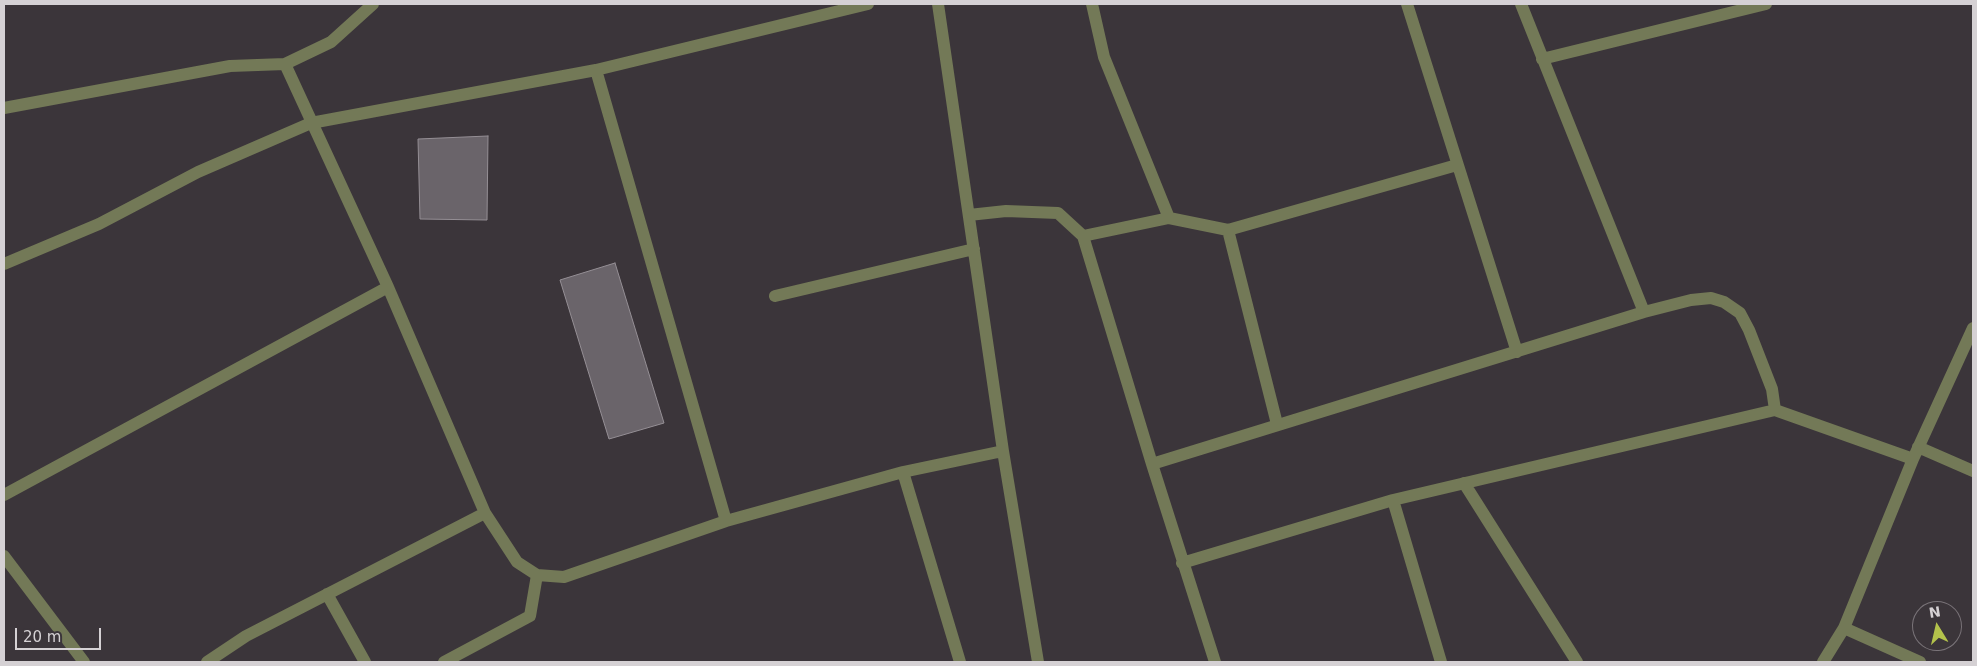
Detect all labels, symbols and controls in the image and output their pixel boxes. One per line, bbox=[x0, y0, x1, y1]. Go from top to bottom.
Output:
north arrow bbox=[1912, 601, 1962, 651]
text: N bbox=[1928, 603, 1942, 621]
scale bar bbox=[18, 618, 104, 650]
text: 20 m bbox=[23, 628, 61, 646]

